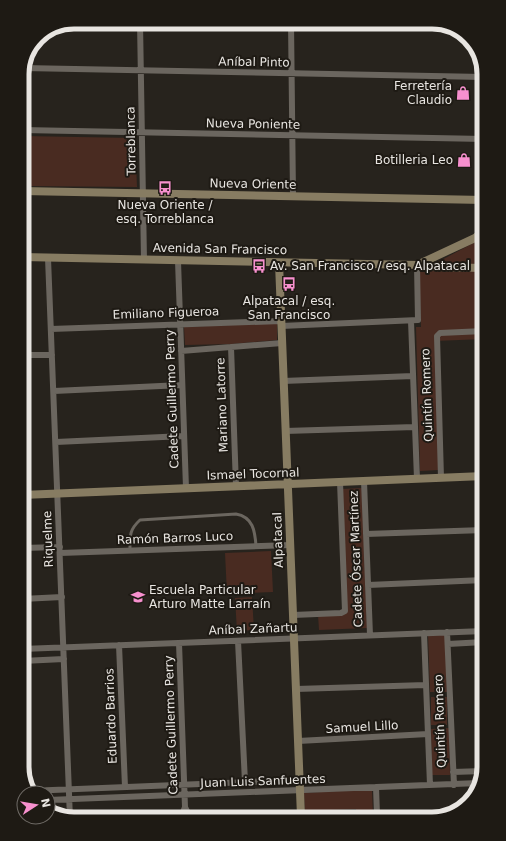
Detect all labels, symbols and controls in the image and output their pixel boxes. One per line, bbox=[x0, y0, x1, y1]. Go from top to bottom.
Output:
street label: Aníbal Pinto bbox=[218, 54, 290, 70]
place label: Ferretería Claudio bbox=[394, 79, 452, 107]
shop icon: Ferretería Claudio bbox=[455, 85, 471, 101]
street label: Torreblanca bbox=[123, 106, 139, 177]
street label: Nueva Poniente bbox=[206, 116, 300, 132]
shop icon: Botilleria Leo bbox=[456, 152, 472, 168]
place label: Botilleria Leo bbox=[375, 153, 453, 167]
street label: Nueva Oriente bbox=[209, 176, 297, 192]
bus stop icon: Nueva Oriente / esq. Torreblanca bbox=[157, 180, 173, 196]
place label: Nueva Oriente / esq. Torreblanca bbox=[116, 198, 214, 226]
street label: Avenida San Francisco bbox=[153, 241, 287, 257]
bus stop icon: Av. San Francisco / esq. Alpatacal bbox=[251, 258, 267, 274]
place label: Av. San Francisco / esq. Alpatacal bbox=[270, 259, 470, 273]
bus stop icon: Alpatacal / esq. San Francisco bbox=[281, 276, 297, 292]
place label: Alpatacal / esq. San Francisco bbox=[243, 294, 335, 322]
street label: Emiliano Figueroa bbox=[112, 304, 220, 322]
street label: Cadete Guillermo Perry bbox=[163, 329, 181, 469]
street label: Quintín Romero bbox=[418, 348, 436, 442]
street label: Mariano Latorre bbox=[213, 357, 231, 453]
street label: Ismael Tocornal bbox=[206, 465, 300, 483]
street label: Cadete Óscar Martínez bbox=[346, 490, 365, 628]
street label: Riquelme bbox=[40, 510, 56, 568]
street label: Alpatacal bbox=[270, 512, 286, 568]
street label: Ramón Barros Luco bbox=[117, 529, 233, 547]
place label: Escuela Particular Arturo Matte Larraín bbox=[149, 583, 271, 611]
school or university icon: Escuela Particular Arturo Matte Larraín bbox=[130, 589, 146, 605]
street label: Aníbal Zañartu bbox=[208, 620, 298, 638]
street label: Cadete Guillermo Perry bbox=[162, 655, 180, 795]
street label: Eduardo Barrios bbox=[102, 668, 120, 764]
street label: Quintín Romero bbox=[431, 674, 449, 768]
street label: Samuel Lillo bbox=[325, 718, 399, 736]
street label: Juan Luis Sanfuentes bbox=[199, 772, 326, 790]
north arrow bbox=[16, 785, 56, 825]
text: N bbox=[38, 797, 53, 809]

